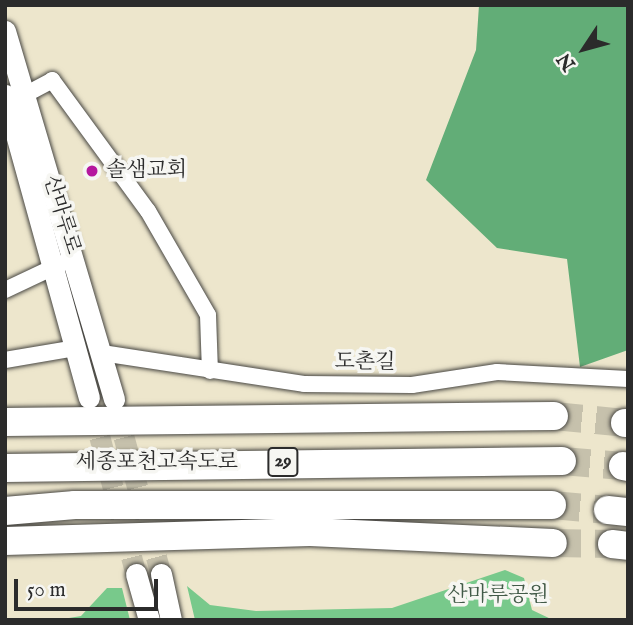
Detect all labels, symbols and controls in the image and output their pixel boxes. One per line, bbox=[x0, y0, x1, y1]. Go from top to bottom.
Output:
north arrow bbox=[549, 14, 619, 84]
text: N bbox=[552, 48, 582, 75]
place label: 솔샘교회 bbox=[106, 158, 187, 184]
marker: 솔샘교회 bbox=[84, 163, 100, 179]
street label: 산마루로 bbox=[37, 173, 85, 257]
street label: 도촌길 bbox=[334, 350, 396, 376]
road number: 29 bbox=[267, 446, 299, 477]
street label: 세종포천고속도로 bbox=[76, 450, 238, 476]
scale bar bbox=[18, 566, 161, 610]
text: 50 m bbox=[27, 577, 66, 604]
park label: 산마루공원 bbox=[447, 583, 549, 609]

